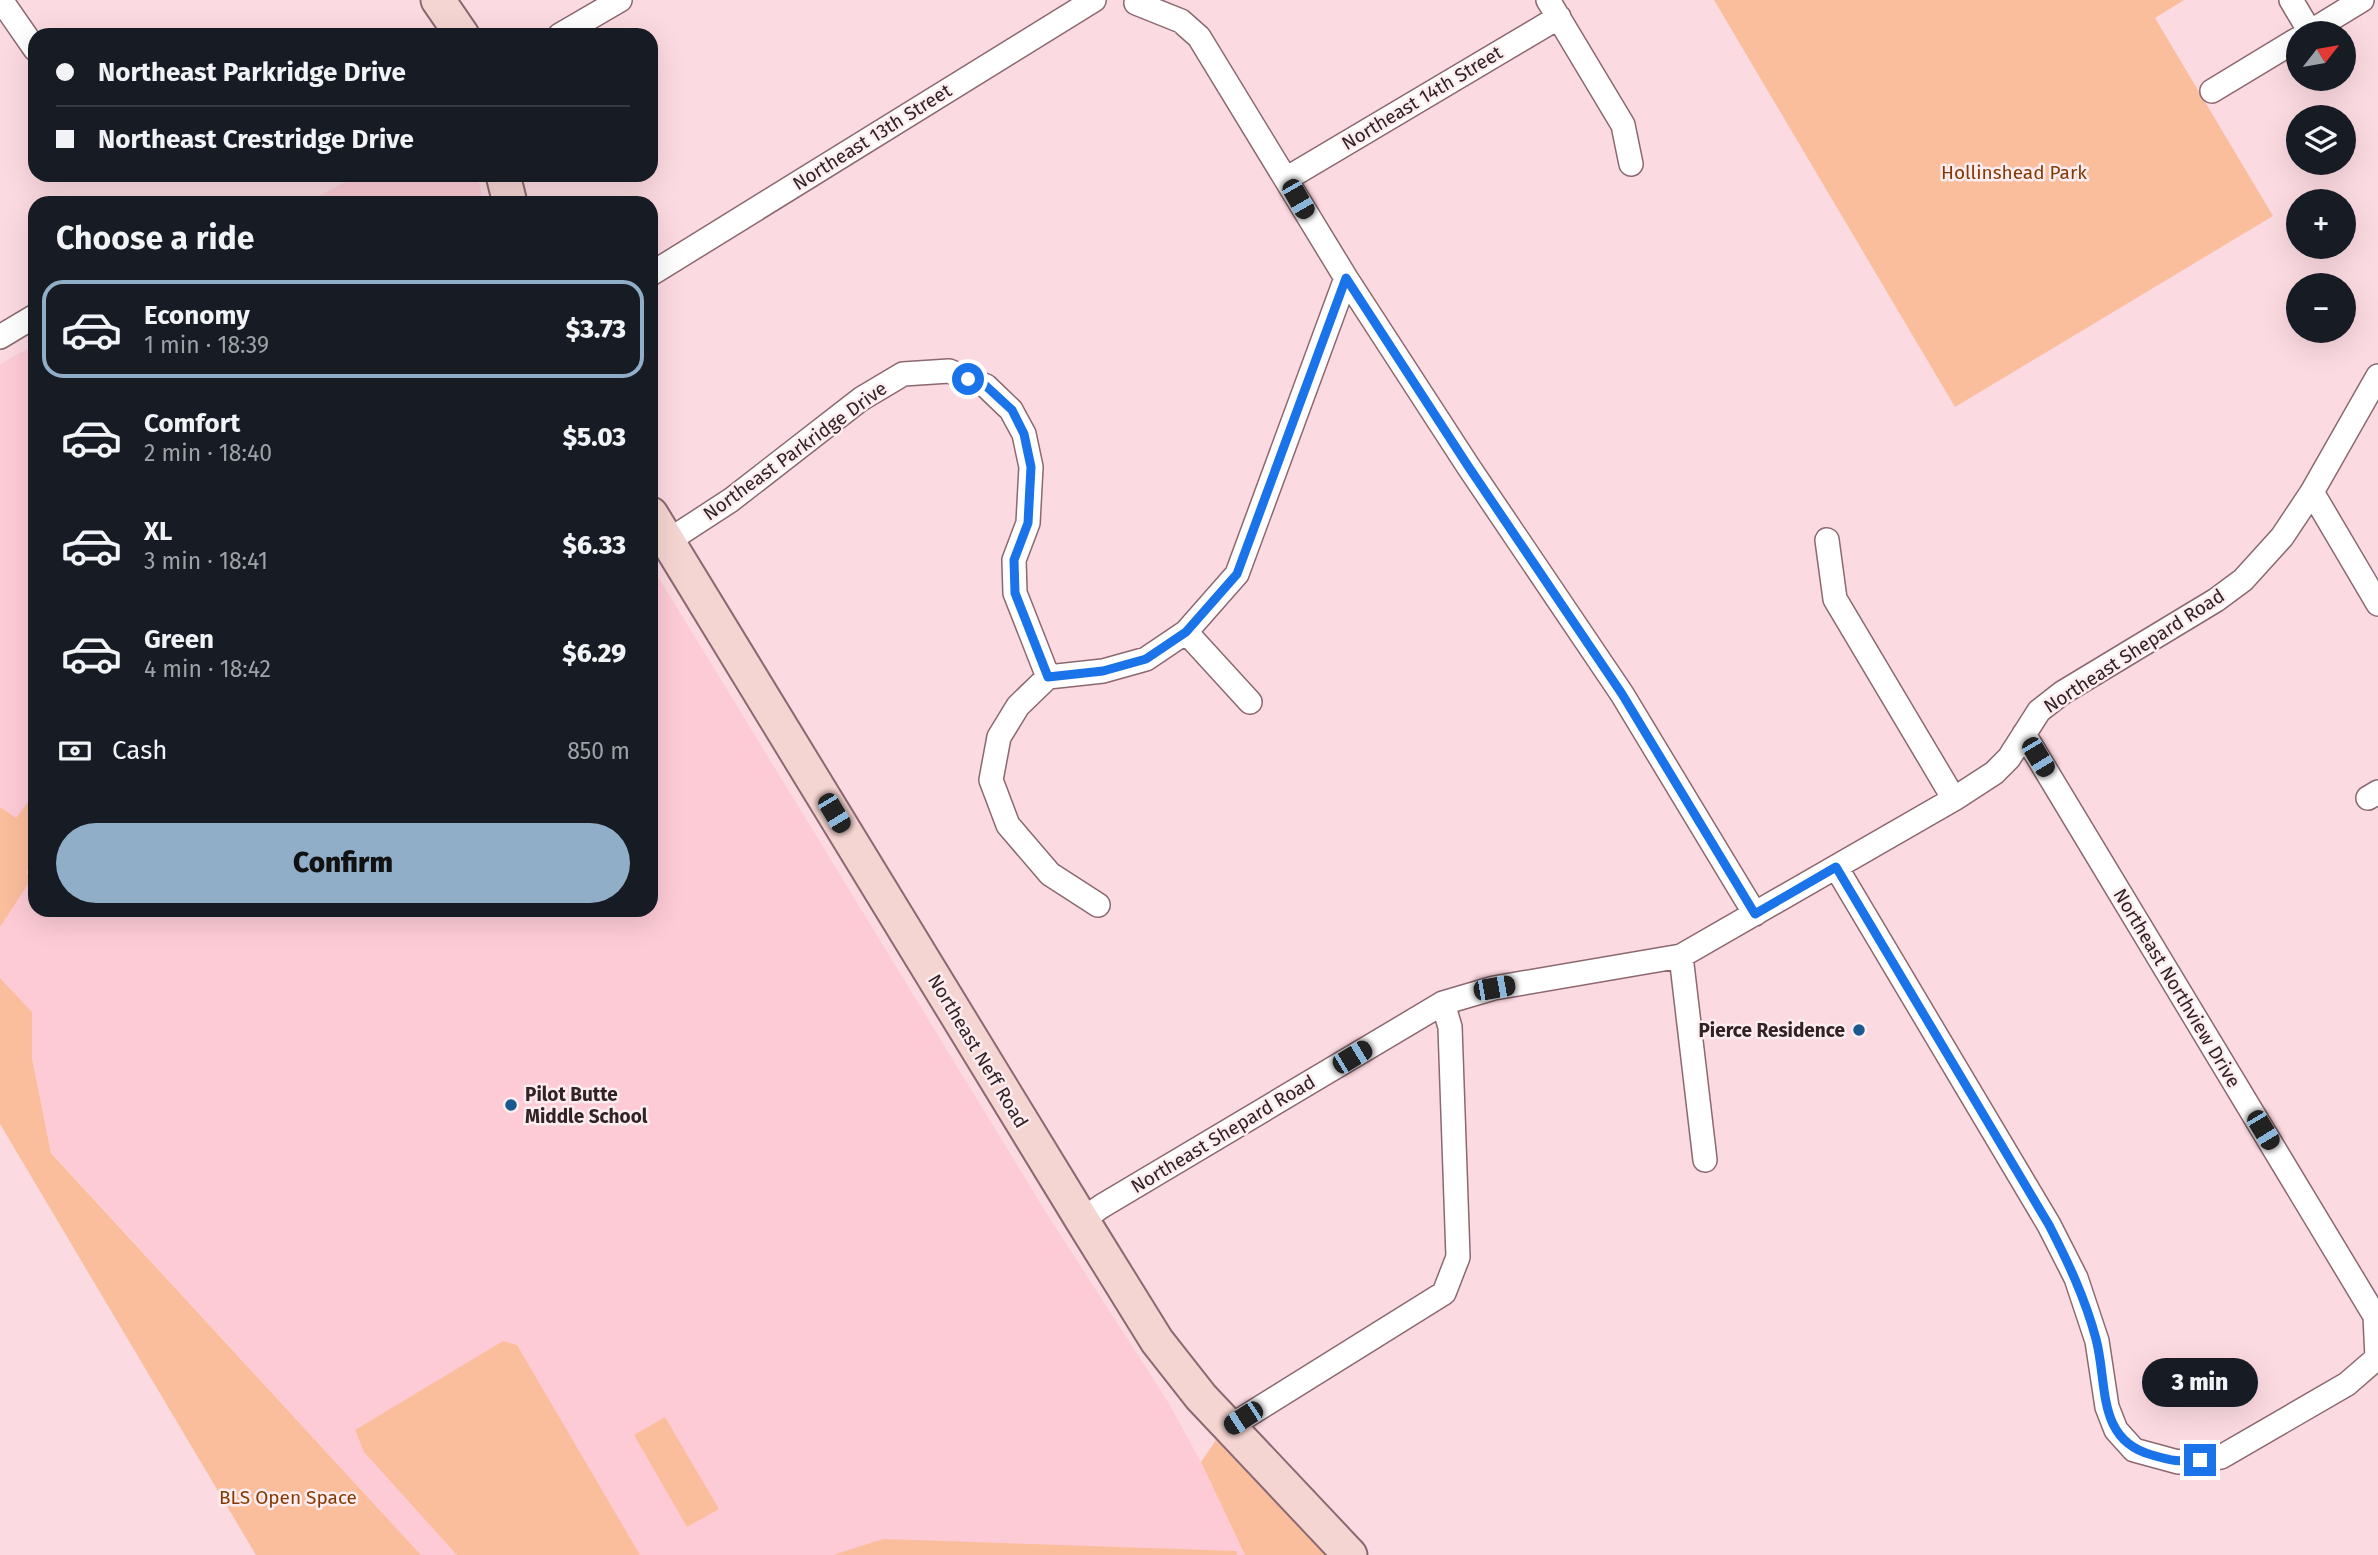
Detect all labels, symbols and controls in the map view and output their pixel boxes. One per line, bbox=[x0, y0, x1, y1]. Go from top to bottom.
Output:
north arrow bbox=[2286, 21, 2356, 91]
map controls bbox=[2286, 21, 2356, 343]
street label: Northeast 14th Street bbox=[1337, 41, 1507, 155]
text: Northeast Parkridge Drive bbox=[98, 57, 406, 88]
street label: Northeast 13th Street bbox=[788, 79, 956, 195]
button: layers bbox=[2286, 105, 2356, 175]
text: Northeast Crestridge Drive bbox=[98, 124, 414, 155]
park label: Hollinshead Park bbox=[1941, 161, 2087, 184]
car bbox=[1279, 176, 1318, 222]
button: + bbox=[2286, 189, 2356, 259]
text: Choose a ride bbox=[56, 219, 254, 257]
button: − bbox=[2286, 273, 2356, 343]
icon: car bbox=[60, 298, 123, 361]
text: Economy bbox=[144, 300, 250, 331]
text: $3.73 bbox=[566, 314, 626, 345]
text: 1 min · 18:39 bbox=[144, 331, 269, 359]
route start bbox=[952, 363, 984, 395]
street label: Northeast Parkridge Drive bbox=[699, 377, 891, 525]
icon: car bbox=[60, 406, 123, 469]
text: Comfort bbox=[144, 408, 240, 439]
text: $5.03 bbox=[563, 422, 626, 453]
text: 2 min · 18:40 bbox=[144, 439, 272, 467]
icon: car bbox=[60, 514, 123, 577]
text: XL bbox=[144, 516, 172, 547]
text: $6.33 bbox=[563, 530, 626, 561]
text: 3 min · 18:41 bbox=[144, 547, 268, 575]
street label: Northeast Shepard Road bbox=[2039, 584, 2229, 718]
icon: car bbox=[60, 622, 123, 685]
text: Green bbox=[144, 624, 214, 655]
text: $6.29 bbox=[562, 638, 626, 669]
text: 4 min · 18:42 bbox=[144, 655, 271, 683]
icon: cash bbox=[56, 732, 94, 770]
car bbox=[2019, 734, 2058, 780]
text: Cash bbox=[112, 735, 168, 766]
text: 850 m bbox=[567, 737, 630, 765]
car bbox=[815, 790, 854, 836]
button: Confirm bbox=[56, 823, 630, 903]
street label: Northeast Northview Drive bbox=[2108, 884, 2246, 1092]
street label: Northeast Neff Road bbox=[923, 970, 1033, 1132]
car bbox=[1472, 974, 1517, 1002]
place label: Pierce Residence bbox=[1698, 1019, 1845, 1042]
marker: Pierce Residence bbox=[1851, 1022, 1867, 1038]
car bbox=[1329, 1037, 1376, 1077]
street label: Northeast Shepard Road bbox=[1127, 1070, 1319, 1198]
place label: Pilot Butte Middle School bbox=[525, 1083, 648, 1128]
marker: Pilot Butte Middle School bbox=[503, 1097, 519, 1113]
car bbox=[2244, 1107, 2283, 1153]
callout: 3 min bbox=[2142, 1358, 2258, 1408]
text: 3 min bbox=[2172, 1368, 2228, 1396]
car bbox=[1220, 1398, 1267, 1438]
route end bbox=[2184, 1444, 2216, 1476]
park label: BLS Open Space bbox=[219, 1486, 357, 1509]

